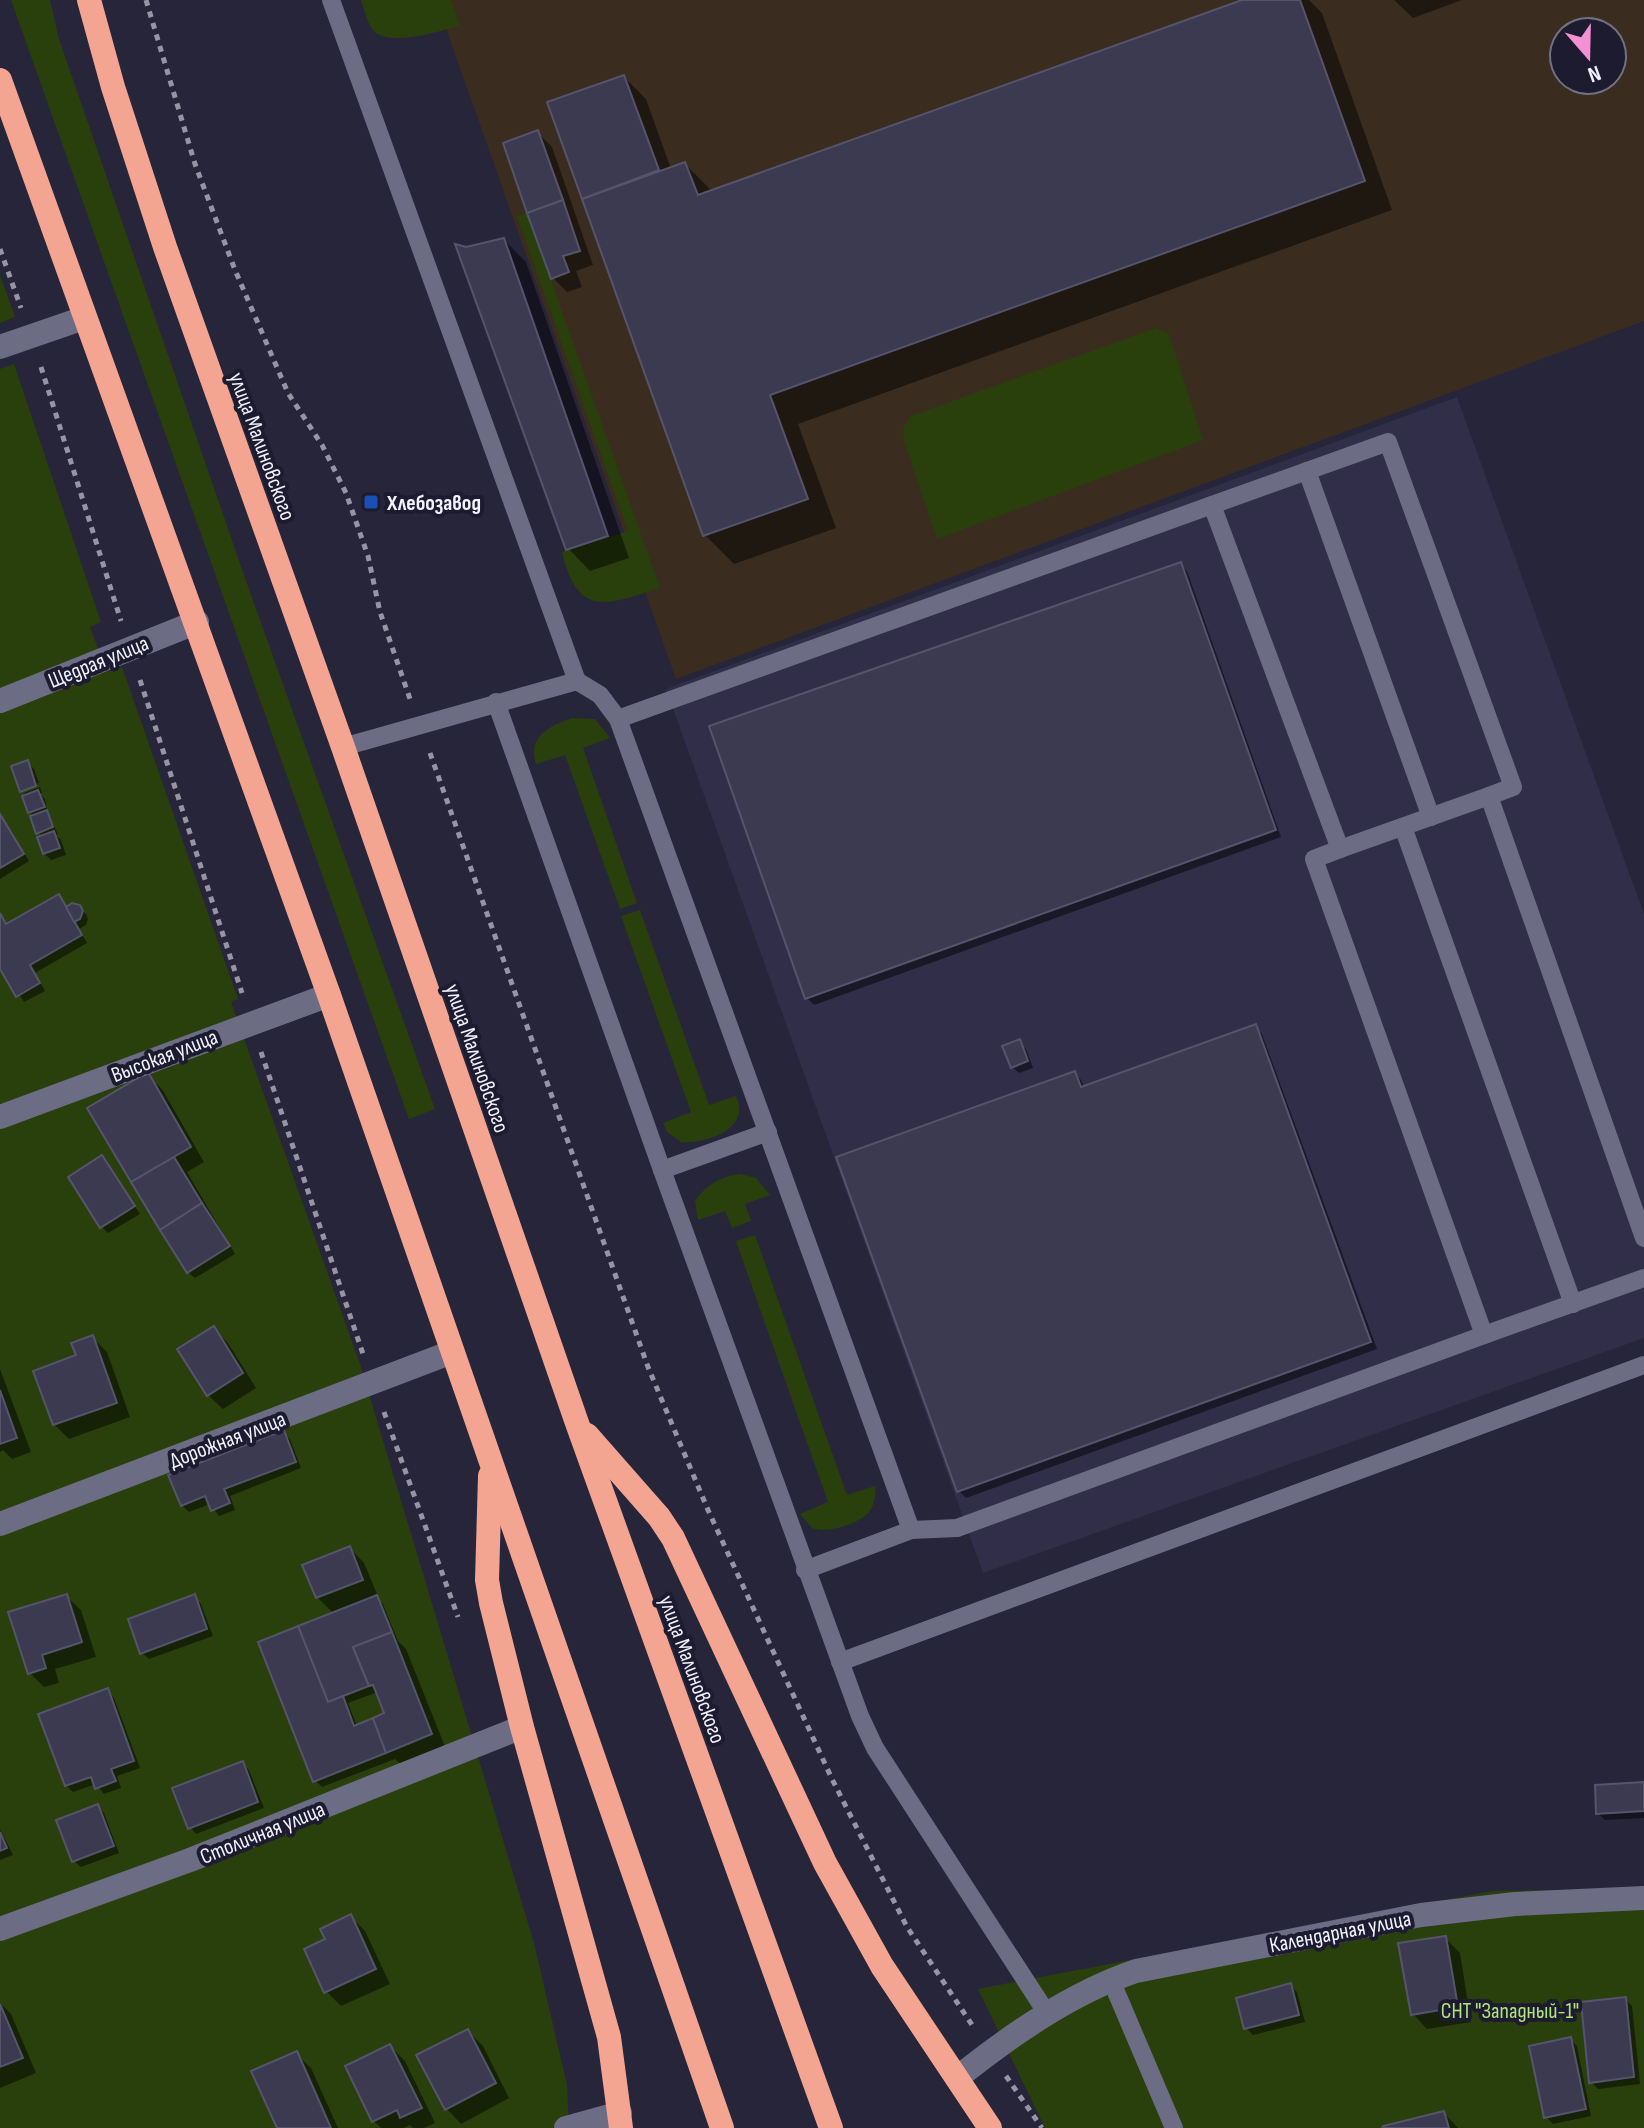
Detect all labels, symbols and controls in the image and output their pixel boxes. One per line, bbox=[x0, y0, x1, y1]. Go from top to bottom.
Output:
north arrow bbox=[1548, 16, 1628, 96]
text: N bbox=[1584, 59, 1604, 88]
street label: улица Малиновского bbox=[222, 369, 301, 524]
place label: Хлебозавод bbox=[386, 490, 481, 517]
marker: Хлебозавод bbox=[362, 493, 380, 511]
street label: Щедрая улица bbox=[44, 630, 153, 695]
street label: улица Малиновского bbox=[439, 981, 515, 1136]
street label: Высокая улица bbox=[107, 1024, 222, 1089]
street label: Дорожная улица bbox=[166, 1406, 290, 1475]
street label: улица Малиновского bbox=[652, 1592, 731, 1747]
street label: Столичная улица bbox=[196, 1796, 329, 1871]
street label: Календарная улица bbox=[1267, 1906, 1413, 1959]
park label: СНТ "Западный-1" bbox=[1441, 1998, 1579, 2025]

